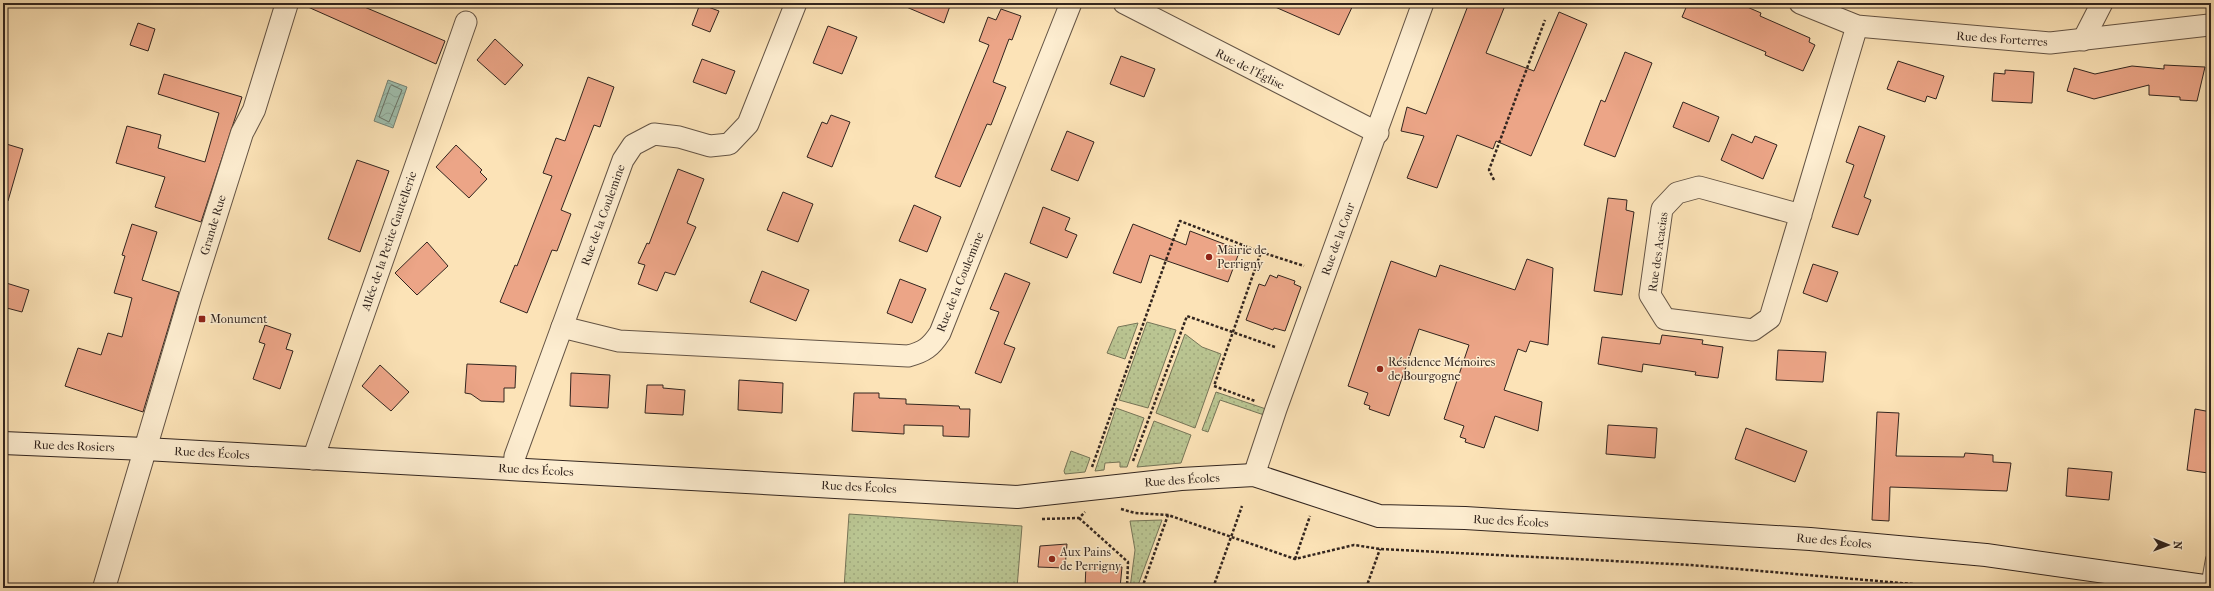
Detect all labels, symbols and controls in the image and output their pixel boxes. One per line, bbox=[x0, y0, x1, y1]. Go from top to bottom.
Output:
street label: Rue des Forterres bbox=[1956, 29, 2049, 49]
street label: Rue de l'Église bbox=[1213, 45, 1287, 92]
street label: Rue de la Coulemine bbox=[578, 162, 628, 267]
street label: Allée de la Petite Gautellerie bbox=[358, 169, 420, 314]
street label: Grande Rue bbox=[197, 193, 229, 257]
street label: Rue de la Cour bbox=[1318, 200, 1358, 277]
street label: Rue des Acacias bbox=[1645, 211, 1671, 293]
street label: Rue de la Coulemine bbox=[934, 230, 986, 334]
place label: Mairie de Perrigny bbox=[1217, 243, 1267, 271]
marker: Mairie de Perrigny bbox=[1204, 252, 1214, 262]
place label: Monument bbox=[210, 312, 268, 326]
marker: Monument bbox=[197, 314, 207, 324]
place label: Résidence Mémoires de Bourgogne bbox=[1388, 355, 1496, 383]
marker: Résidence Mémoires de Bourgogne bbox=[1375, 364, 1385, 374]
street label: Rue des Rosiers bbox=[33, 438, 115, 454]
street label: Rue des Écoles bbox=[174, 443, 251, 462]
street label: Rue des Écoles bbox=[498, 460, 575, 479]
street label: Rue des Écoles bbox=[1144, 469, 1221, 490]
street label: Rue des Écoles bbox=[821, 477, 898, 496]
street label: Rue des Écoles bbox=[1473, 511, 1550, 530]
north arrow bbox=[2148, 525, 2188, 565]
street label: Rue des Écoles bbox=[1796, 530, 1873, 551]
text: N bbox=[2171, 541, 2184, 550]
place label: Aux Pains de Perrigny bbox=[1059, 545, 1122, 573]
marker: Aux Pains de Perrigny bbox=[1047, 554, 1057, 564]

